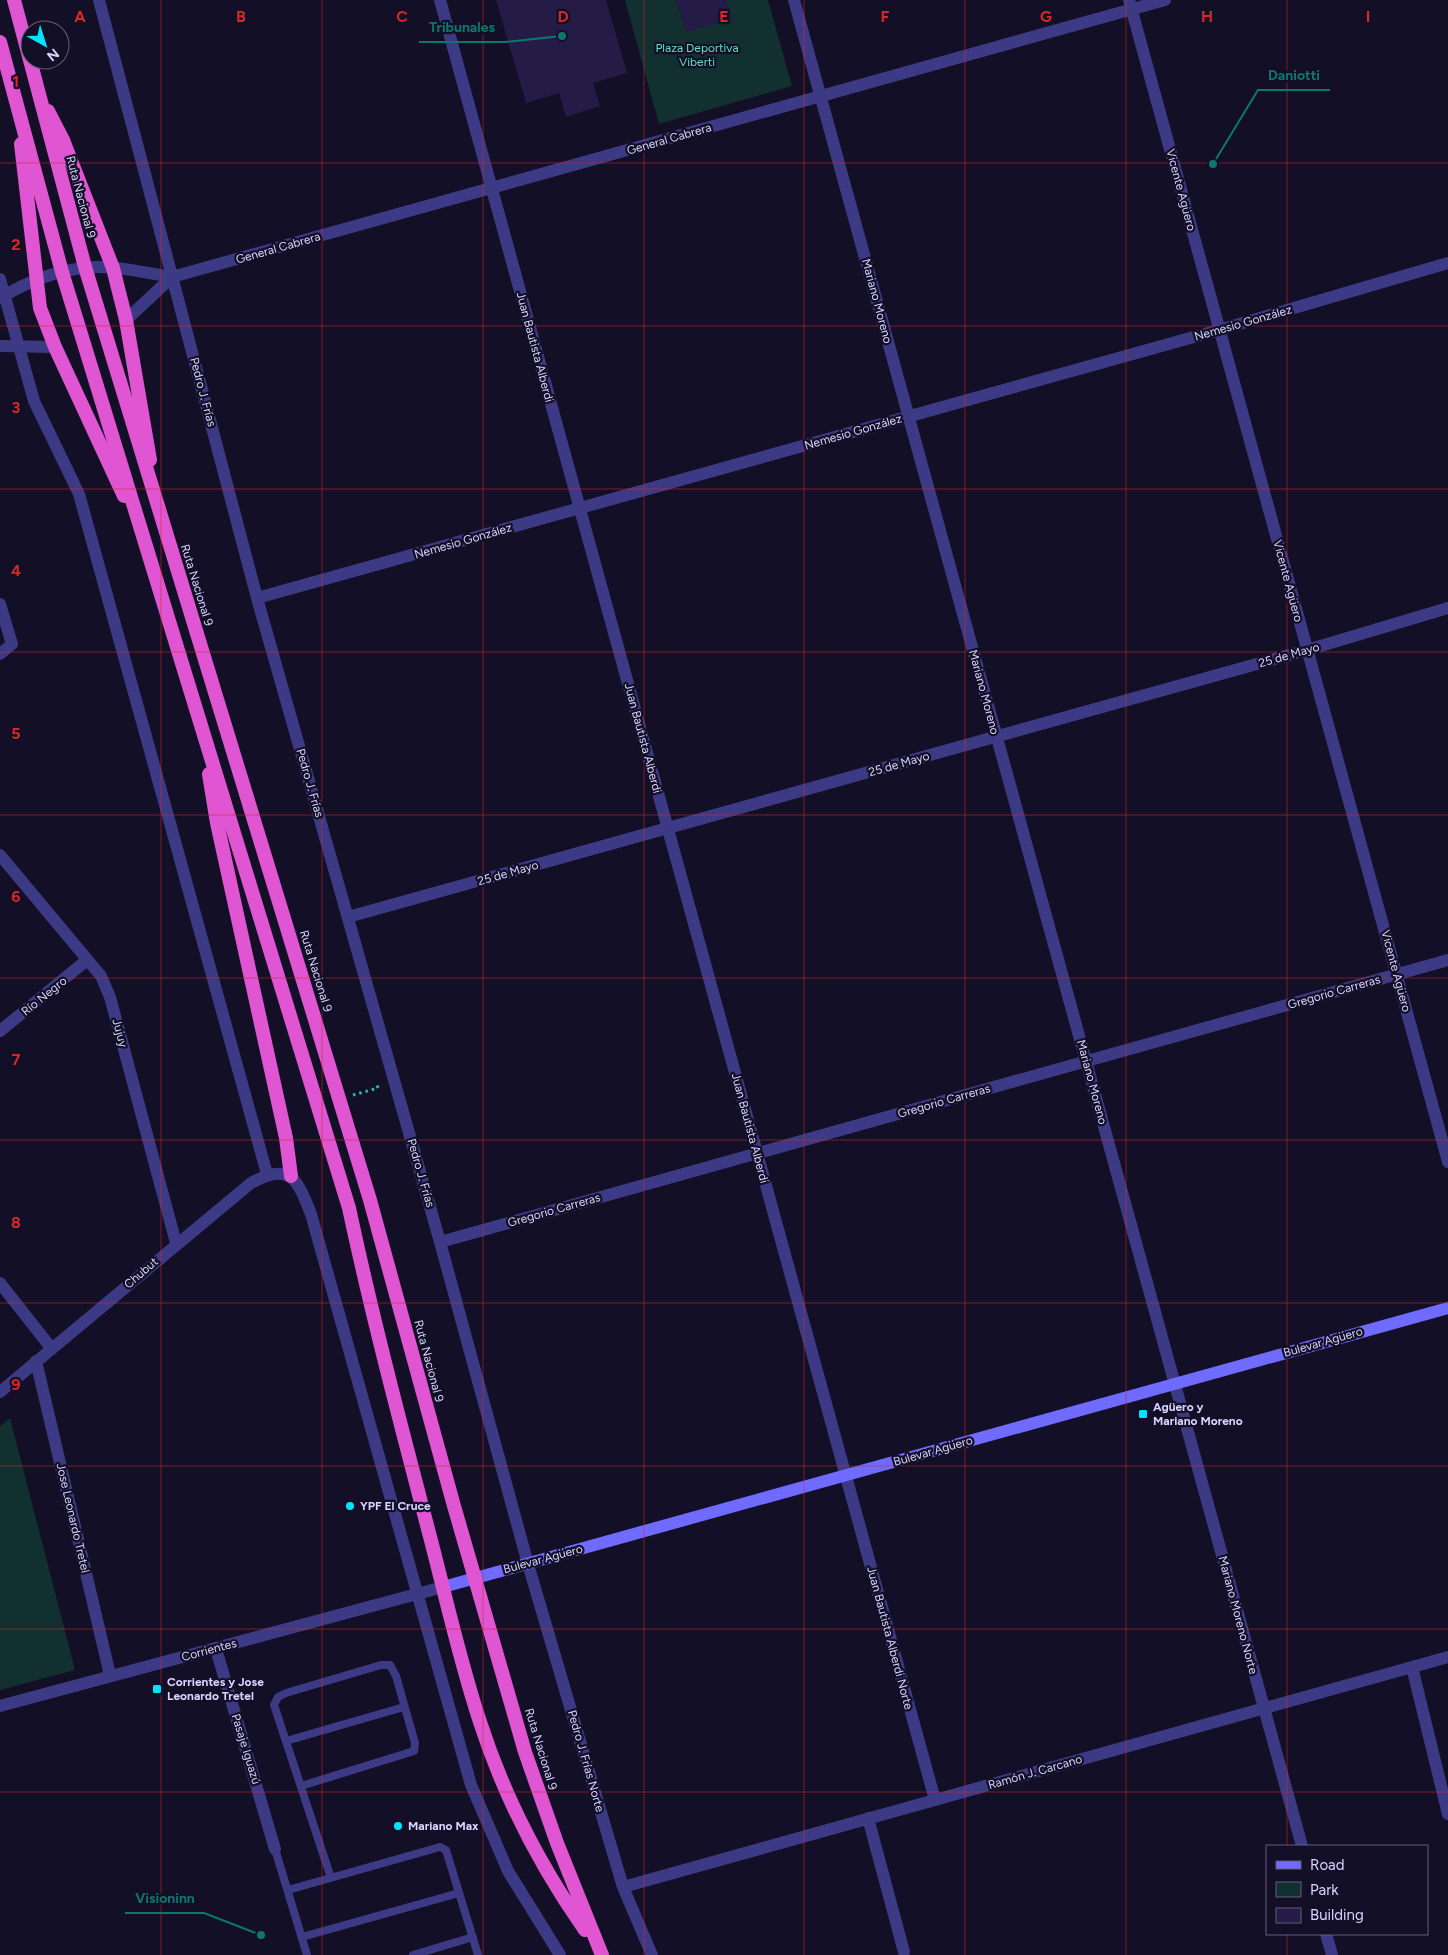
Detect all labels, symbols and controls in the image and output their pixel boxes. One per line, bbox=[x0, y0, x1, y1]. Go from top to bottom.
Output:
text: A bbox=[74, 7, 86, 26]
text: B bbox=[236, 7, 246, 26]
text: C bbox=[396, 7, 408, 26]
text: D bbox=[557, 7, 569, 26]
text: E bbox=[719, 7, 729, 26]
text: F bbox=[881, 7, 890, 26]
text: G bbox=[1040, 7, 1052, 26]
text: H bbox=[1201, 7, 1213, 26]
text: I bbox=[1366, 7, 1370, 26]
callout: Tribunales bbox=[419, 13, 505, 42]
text: Tribunales bbox=[429, 19, 495, 36]
north arrow bbox=[20, 20, 70, 70]
park label: Plaza Deportiva Viberti bbox=[655, 41, 739, 69]
text: N bbox=[43, 45, 62, 65]
callout: Daniotti bbox=[1258, 61, 1330, 90]
text: Daniotti bbox=[1268, 67, 1320, 84]
text: 1 bbox=[13, 72, 19, 91]
street label: General Cabrera bbox=[625, 120, 713, 158]
street label: Vicente Agüero bbox=[1163, 148, 1199, 233]
street label: Ruta Nacional 9 bbox=[63, 154, 99, 240]
street label: General Cabrera bbox=[234, 229, 322, 267]
text: 2 bbox=[11, 235, 21, 254]
street label: Mariano Moreno bbox=[859, 257, 895, 345]
street label: Juan Bautista Alberdi bbox=[514, 290, 556, 404]
street label: Nemesio González bbox=[1193, 302, 1293, 344]
street label: Pedro J. Frías bbox=[187, 356, 219, 428]
text: 3 bbox=[12, 398, 21, 417]
street label: Nemesio González bbox=[803, 411, 903, 453]
street label: Nemesio González bbox=[413, 520, 513, 562]
street label: Vicente Agüero bbox=[1270, 539, 1306, 624]
street label: Ruta Nacional 9 bbox=[178, 542, 216, 628]
text: 4 bbox=[11, 561, 21, 580]
street label: 25 de Mayo bbox=[1257, 640, 1321, 670]
street label: Mariano Moreno bbox=[966, 648, 1002, 736]
street label: Juan Bautista Alberdi bbox=[622, 681, 664, 795]
text: 5 bbox=[11, 724, 21, 743]
street label: Pedro J. Frías bbox=[293, 747, 327, 819]
street label: 25 de Mayo bbox=[867, 749, 931, 779]
street label: 25 de Mayo bbox=[476, 858, 540, 888]
text: 6 bbox=[11, 887, 21, 906]
street label: Ruta Nacional 9 bbox=[297, 928, 335, 1014]
street label: Vicente Agüero bbox=[1378, 929, 1414, 1014]
street label: Gregorio Carreras bbox=[1286, 972, 1382, 1012]
street label: Río Negro bbox=[19, 974, 69, 1018]
street label: Jujuy bbox=[109, 1017, 131, 1050]
street label: Mariano Moreno bbox=[1074, 1038, 1110, 1126]
text: 7 bbox=[12, 1050, 21, 1069]
street label: Juan Bautista Alberdi bbox=[729, 1071, 771, 1185]
street label: Gregorio Carreras bbox=[896, 1081, 992, 1121]
street label: Pedro J. Frías bbox=[404, 1137, 438, 1209]
street label: Gregorio Carreras bbox=[506, 1190, 602, 1230]
text: 8 bbox=[11, 1213, 21, 1232]
street label: Chubut bbox=[121, 1254, 161, 1292]
street label: Ruta Nacional 9 bbox=[411, 1318, 447, 1404]
street label: Bulevar Agüero bbox=[1282, 1324, 1364, 1360]
text: 9 bbox=[11, 1375, 21, 1394]
place label: Agüero y Mariano Moreno bbox=[1153, 1400, 1243, 1428]
marker: Agüero y Mariano Moreno bbox=[1137, 1408, 1149, 1420]
street label: Bulevar Agüero bbox=[892, 1433, 974, 1469]
street label: Jose Leonardo Tretel bbox=[54, 1462, 92, 1574]
place label: YPF El Cruce bbox=[360, 1499, 431, 1513]
marker: YPF El Cruce bbox=[344, 1500, 356, 1512]
street label: Bulevar Agüero bbox=[502, 1542, 584, 1576]
street label: Mariano Moreno Norte bbox=[1216, 1554, 1261, 1676]
street label: Juan Bautista Alberdi Norte bbox=[864, 1565, 916, 1712]
street label: Corrientes bbox=[180, 1636, 238, 1664]
place label: Corrientes y Jose Leonardo Tretel bbox=[167, 1675, 264, 1703]
marker: Corrientes y Jose Leonardo Tretel bbox=[151, 1683, 163, 1695]
street label: Ruta Nacional 9 bbox=[522, 1706, 560, 1792]
street label: Pedro J. Frías Norte bbox=[565, 1708, 607, 1814]
street label: Pasaje Iguazú bbox=[229, 1712, 263, 1786]
street label: Ramón J. Carcano bbox=[986, 1752, 1084, 1792]
place label: Mariano Max bbox=[408, 1819, 479, 1833]
marker: Mariano Max bbox=[392, 1820, 404, 1832]
legend bbox=[1266, 1845, 1428, 1935]
text: Road bbox=[1310, 1856, 1345, 1874]
text: Park bbox=[1310, 1881, 1339, 1899]
callout: Visioninn bbox=[125, 1884, 204, 1913]
text: Visioninn bbox=[135, 1890, 195, 1907]
text: Building bbox=[1310, 1906, 1364, 1924]

